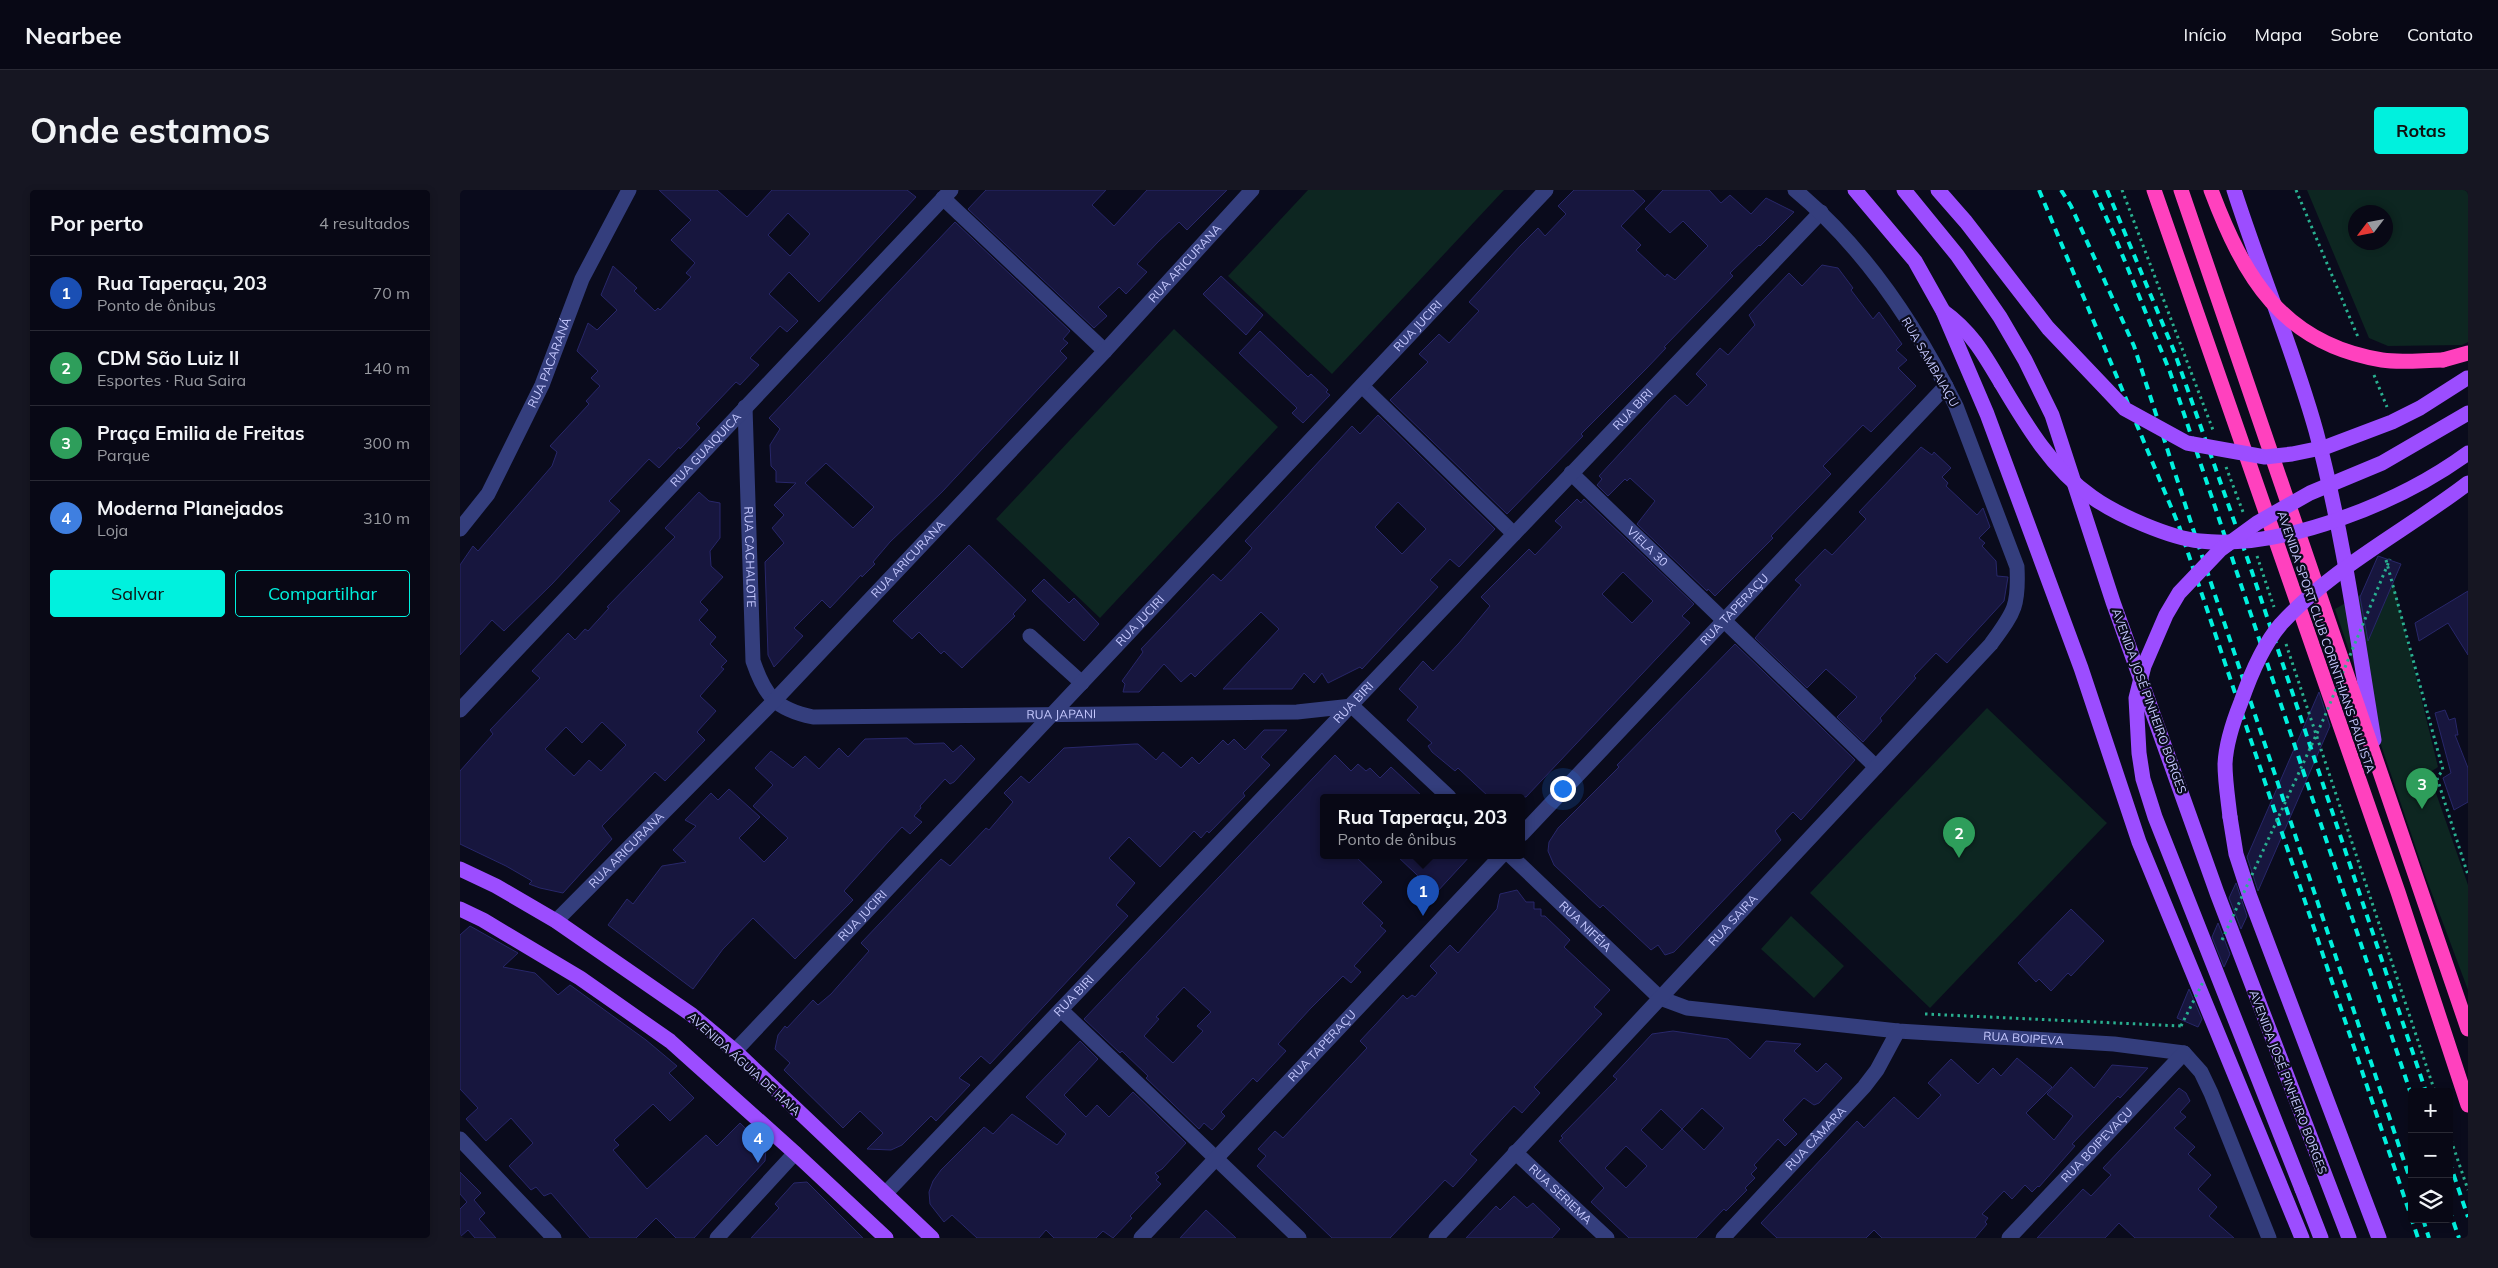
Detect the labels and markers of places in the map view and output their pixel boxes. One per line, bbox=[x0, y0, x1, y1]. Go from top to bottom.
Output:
pin: 3 bbox=[2406, 768, 2438, 809]
pin: 2 bbox=[1943, 817, 1975, 858]
pin: 1 bbox=[1407, 875, 1439, 916]
pin: 4 bbox=[742, 1122, 774, 1163]

